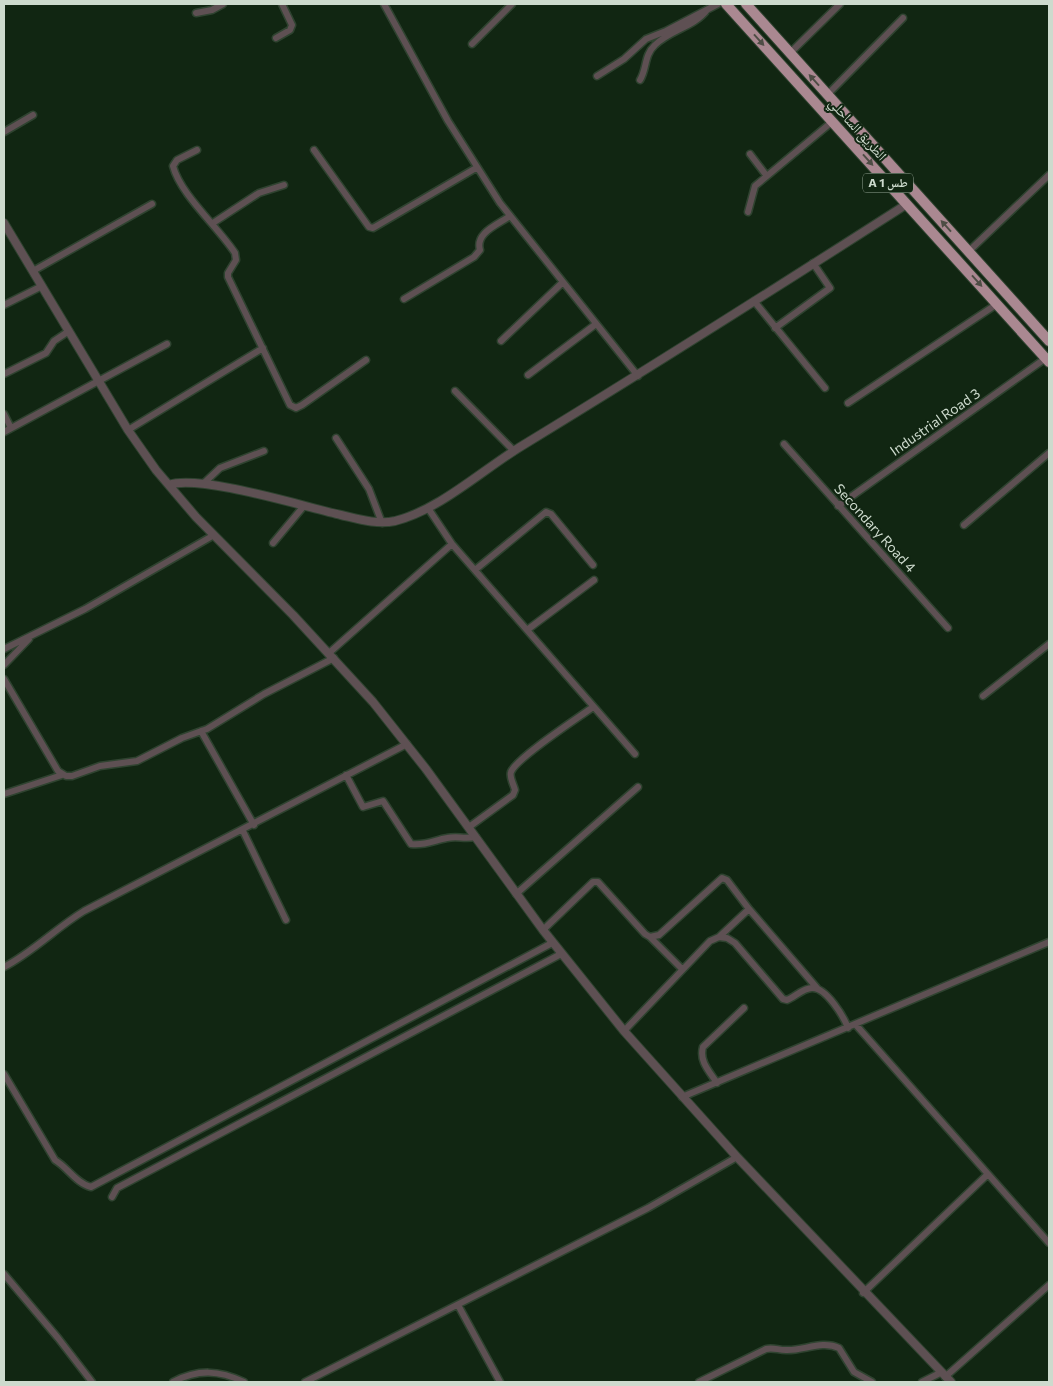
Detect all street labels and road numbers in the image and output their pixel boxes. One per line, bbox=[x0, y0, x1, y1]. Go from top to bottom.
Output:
street label: الطريق الساحلي bbox=[823, 94, 891, 166]
road number: A 1 طس bbox=[863, 174, 913, 192]
street label: Industrial Road 3 bbox=[886, 384, 983, 459]
street label: Secondary Road 4 bbox=[831, 480, 920, 576]

